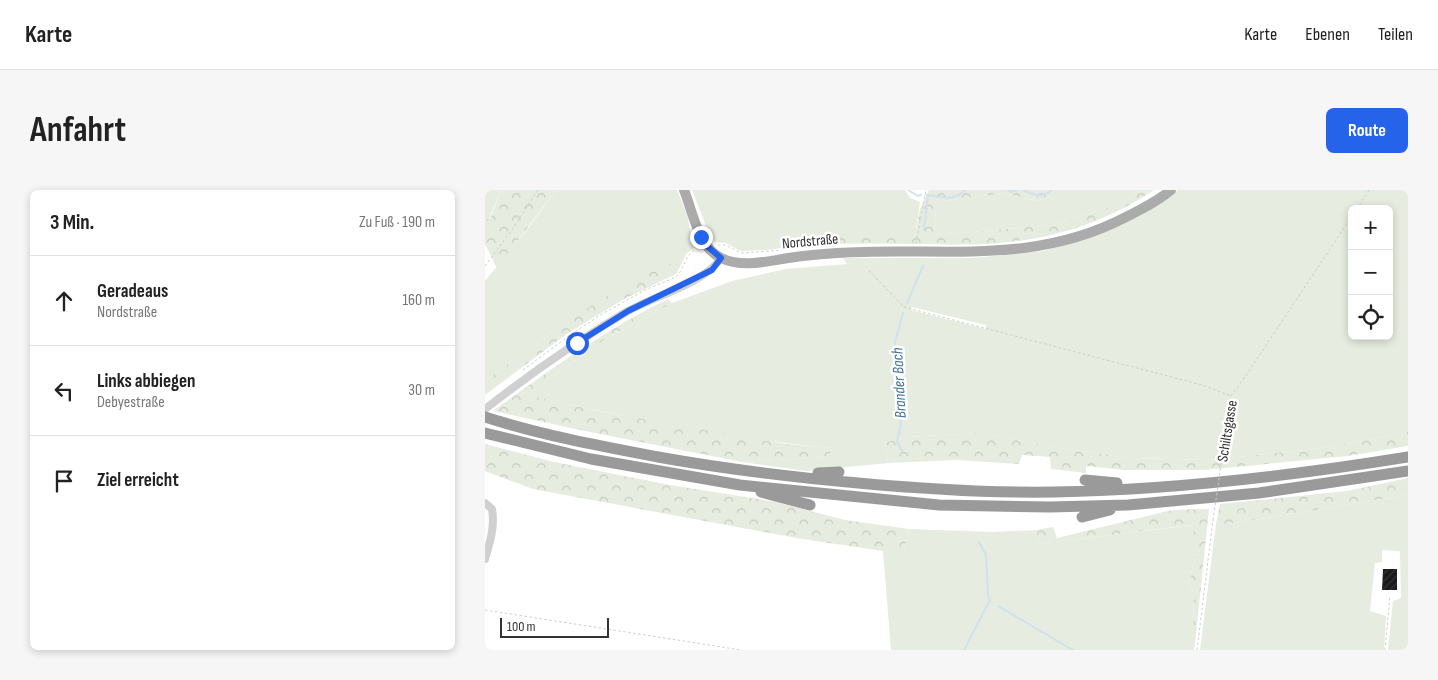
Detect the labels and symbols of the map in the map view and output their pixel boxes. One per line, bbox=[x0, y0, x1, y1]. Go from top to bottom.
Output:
route end bbox=[690, 226, 713, 249]
street label: Nordstraße bbox=[781, 230, 839, 253]
route start bbox=[566, 332, 589, 355]
water label: Brander Bach bbox=[888, 347, 911, 419]
street label: Schiltsgasse bbox=[1213, 399, 1242, 463]
scale bar bbox=[500, 615, 609, 638]

